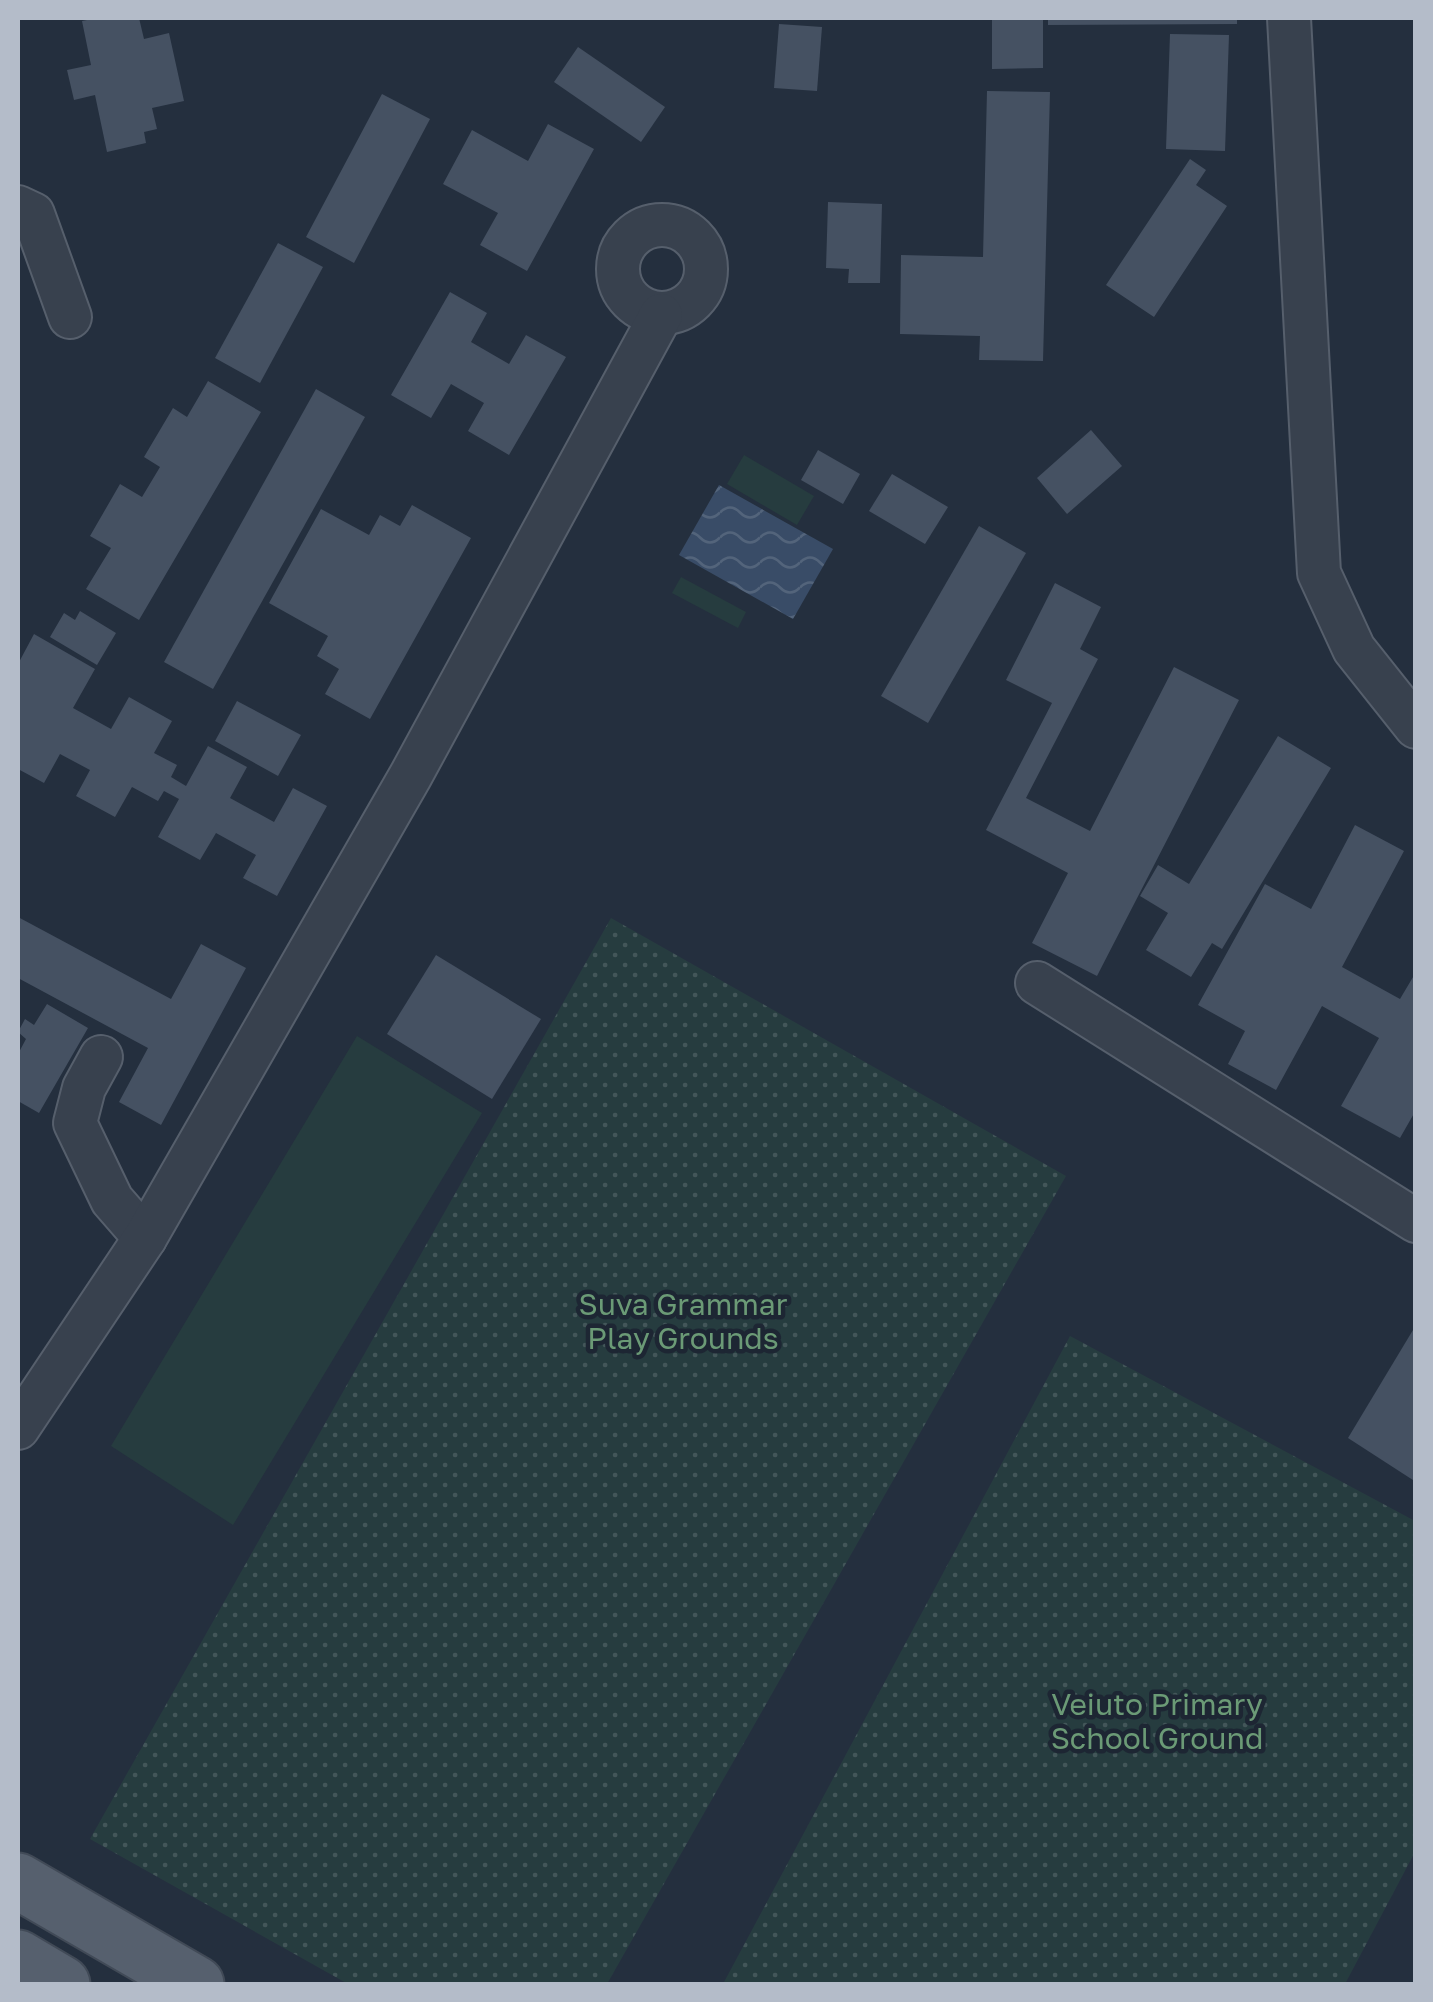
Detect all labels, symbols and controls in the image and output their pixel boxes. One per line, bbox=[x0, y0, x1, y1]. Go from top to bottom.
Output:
park label: Suva Grammar Play Grounds bbox=[579, 1286, 788, 1356]
park label: Veiuto Primary School Ground bbox=[1051, 1686, 1263, 1756]

